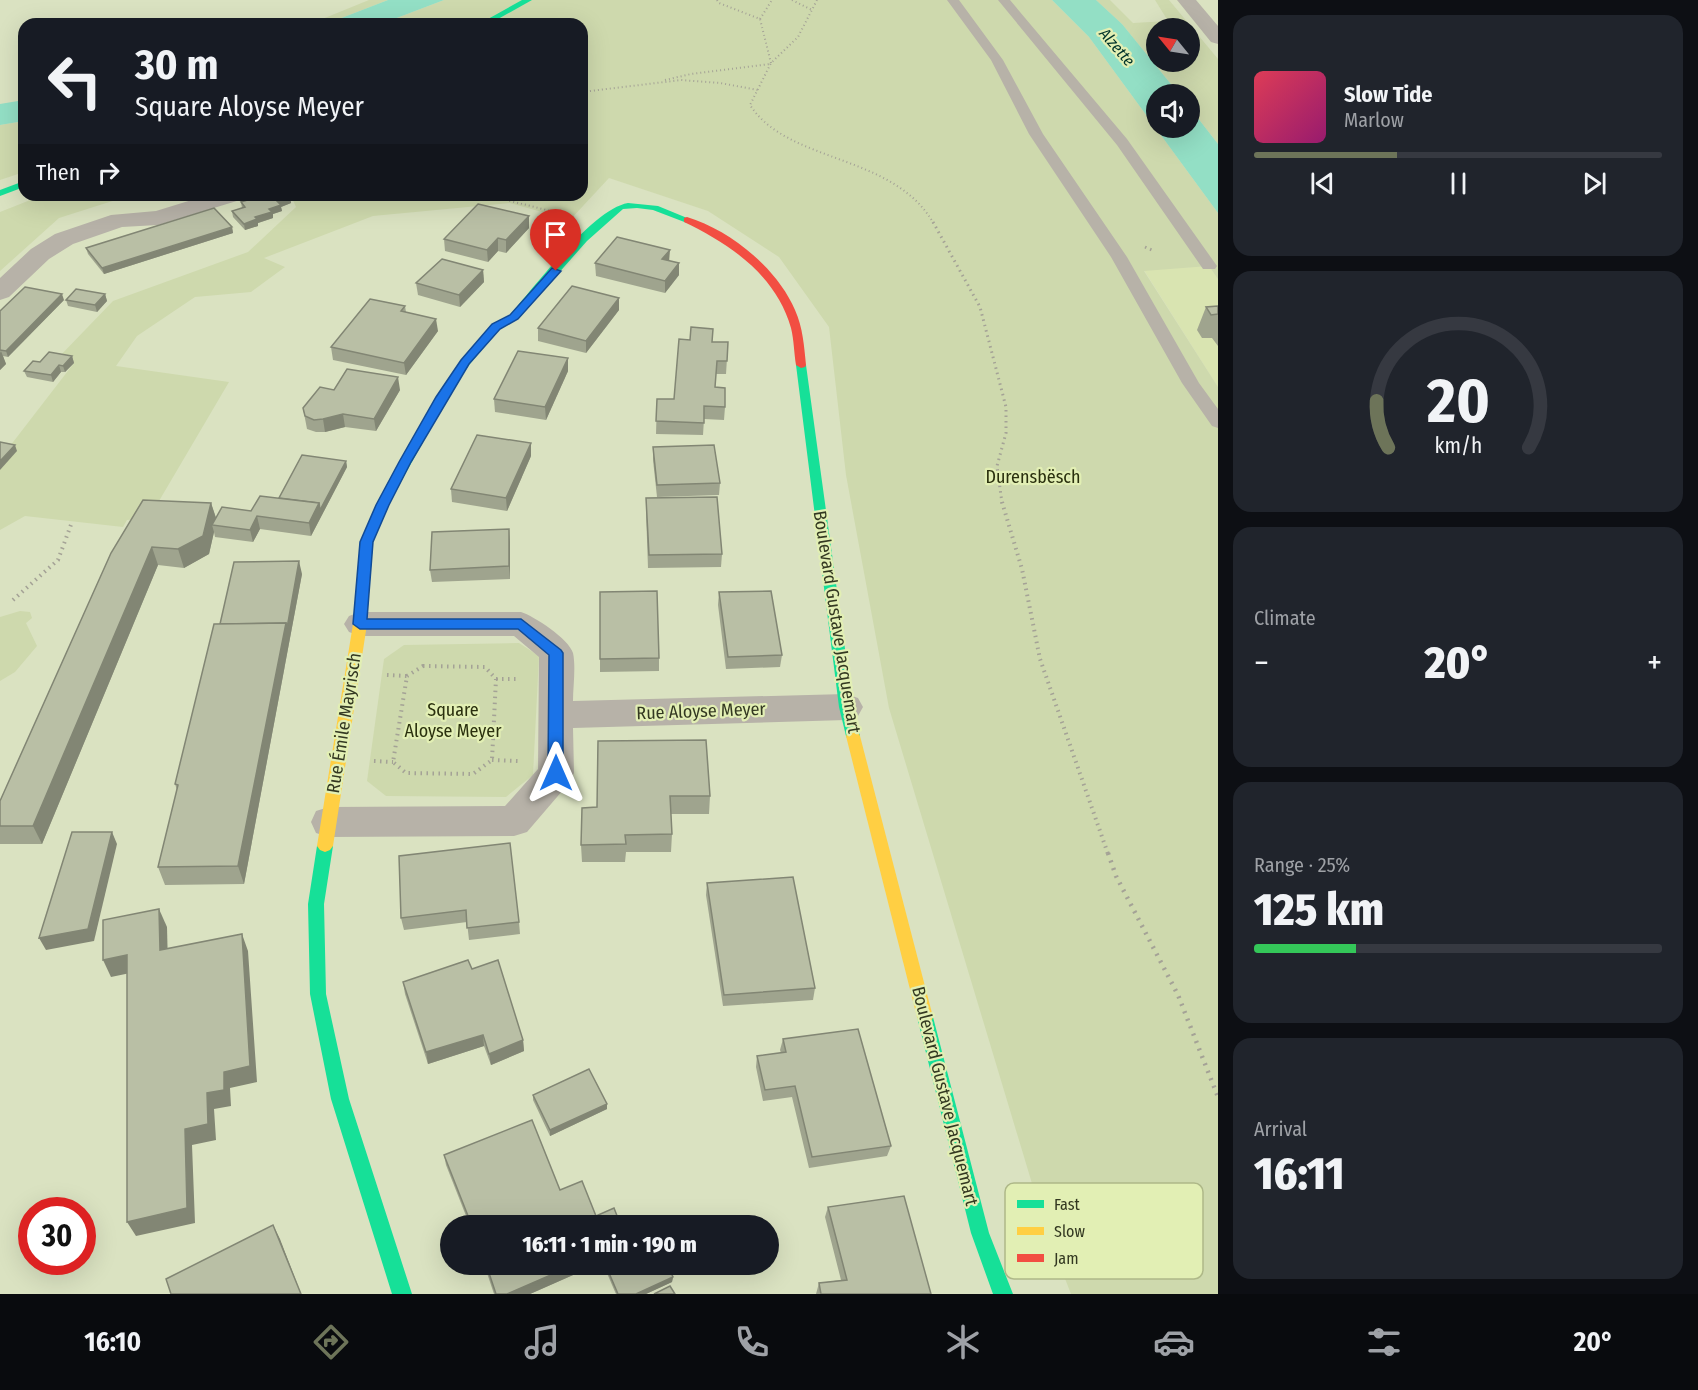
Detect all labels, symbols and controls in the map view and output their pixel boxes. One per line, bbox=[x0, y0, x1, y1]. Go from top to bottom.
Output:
north arrow bbox=[1146, 18, 1200, 72]
map controls bbox=[1146, 18, 1200, 138]
water label: Alzette bbox=[1095, 23, 1139, 70]
text: 30 m bbox=[135, 40, 219, 90]
icon: left bbox=[36, 42, 114, 120]
text: Slow Tide bbox=[1344, 81, 1432, 108]
button: sound bbox=[1146, 84, 1200, 138]
text: Square Aloyse Meyer bbox=[135, 91, 364, 123]
text: Marlow bbox=[1344, 108, 1404, 132]
icon: right bbox=[92, 156, 125, 189]
text: Then bbox=[36, 159, 80, 186]
icon: previous bbox=[1306, 167, 1339, 200]
icon: pause bbox=[1442, 167, 1475, 200]
icon: next bbox=[1578, 167, 1611, 200]
pin bbox=[530, 209, 581, 271]
icon: arrive bbox=[539, 218, 572, 251]
text: 20 bbox=[1426, 364, 1489, 439]
text: km/h bbox=[1434, 434, 1482, 460]
park label: Durensbësch bbox=[985, 466, 1081, 488]
street label: Boulevard Gustave Jacquemart bbox=[809, 509, 865, 735]
text: Climate bbox=[1254, 606, 1316, 630]
text: 20° bbox=[1424, 636, 1491, 690]
text: − bbox=[1254, 643, 1269, 683]
text: + bbox=[1647, 643, 1662, 683]
street label: Rue Émile Mayrisch bbox=[321, 651, 366, 795]
street label: Rue Aloyse Meyer bbox=[636, 698, 767, 724]
park label: Square Aloyse Meyer bbox=[405, 699, 502, 742]
position arrow bbox=[524, 741, 588, 805]
text: Range · 25% bbox=[1254, 853, 1350, 877]
text: 125 km bbox=[1254, 883, 1384, 937]
street label: Boulevard Gustave Jacquemart bbox=[907, 984, 983, 1208]
text: Arrival bbox=[1254, 1117, 1307, 1141]
text: 16:11 bbox=[1254, 1147, 1345, 1201]
legend bbox=[1005, 1183, 1203, 1279]
text: Fast bbox=[1054, 1195, 1081, 1214]
speed limit sign: 30 bbox=[18, 1197, 96, 1275]
text: Slow bbox=[1054, 1222, 1085, 1241]
text: 16:11 · 1 min · 190 m bbox=[522, 1231, 697, 1258]
text: Jam bbox=[1054, 1249, 1079, 1268]
icon: directions bbox=[310, 1321, 352, 1363]
icon: music bbox=[521, 1321, 563, 1363]
icon: phone bbox=[731, 1321, 773, 1363]
icon: climate bbox=[942, 1321, 984, 1363]
icon: car bbox=[1153, 1321, 1195, 1363]
icon: filters bbox=[1363, 1321, 1405, 1363]
text: 16:10 bbox=[84, 1326, 141, 1358]
text: 20° bbox=[1574, 1326, 1614, 1358]

